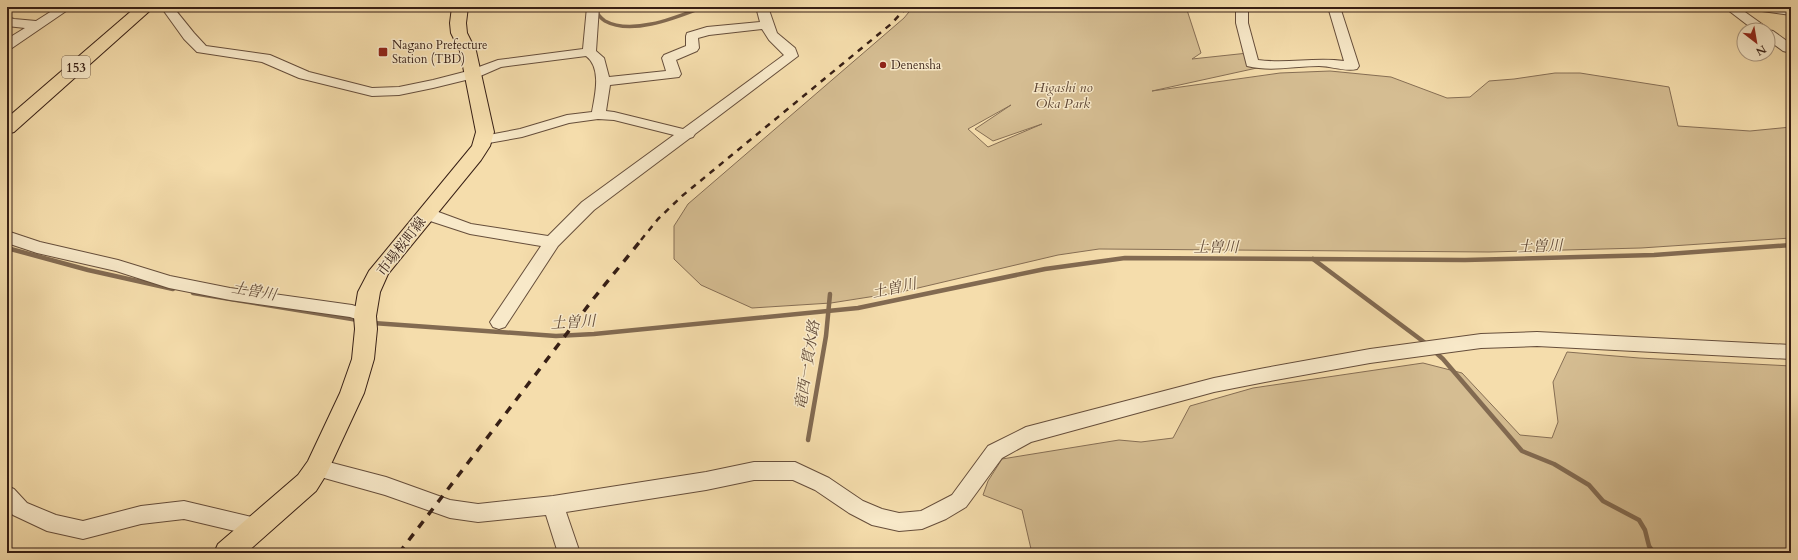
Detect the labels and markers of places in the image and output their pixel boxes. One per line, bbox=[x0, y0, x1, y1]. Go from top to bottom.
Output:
place label: Nagano Prefecture Station (TBD) bbox=[392, 37, 488, 67]
marker: Nagano Prefecture Station (TBD) bbox=[377, 46, 389, 58]
place label: Denensha bbox=[891, 57, 942, 73]
marker: Denensha bbox=[878, 60, 888, 70]

